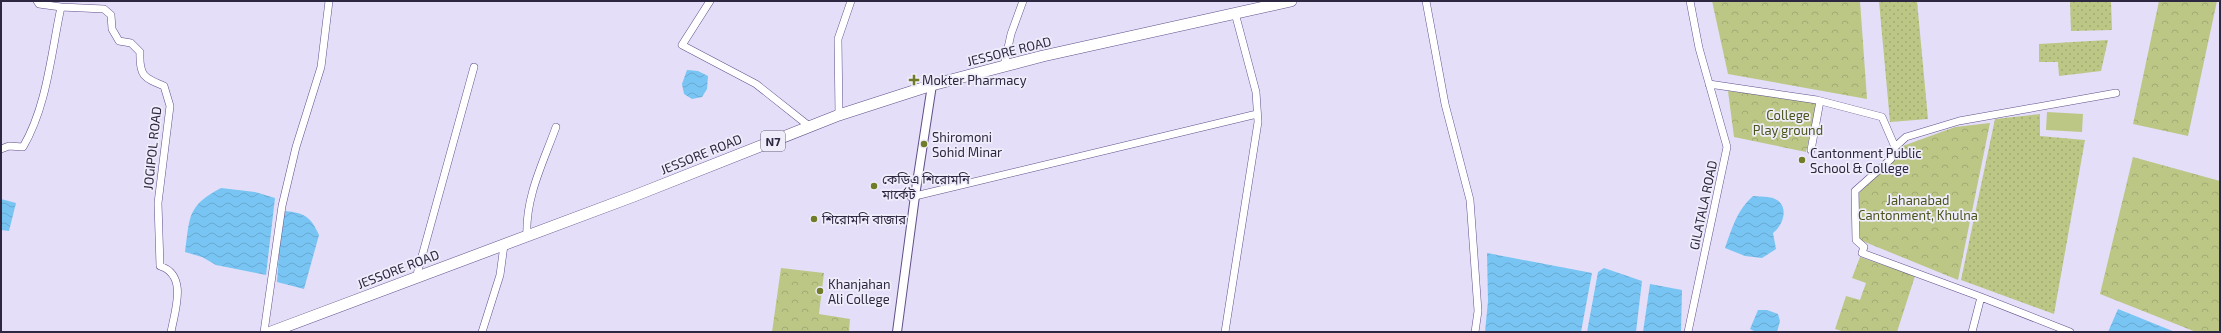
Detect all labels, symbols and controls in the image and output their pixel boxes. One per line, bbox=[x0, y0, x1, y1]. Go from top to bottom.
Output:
street label: JESSORE ROAD bbox=[965, 33, 1053, 69]
place label: Mokter Pharmacy bbox=[922, 72, 1027, 88]
marker: Mokter Pharmacy bbox=[909, 75, 919, 85]
street label: JOGIPOL ROAD bbox=[140, 106, 164, 190]
park label: College Play ground bbox=[1753, 107, 1823, 138]
place label: Shiromoni Sohid Minar bbox=[932, 129, 1002, 160]
street label: JESSORE ROAD bbox=[658, 130, 744, 178]
road number: N7 bbox=[761, 131, 785, 151]
marker: Shiromoni Sohid Minar bbox=[919, 139, 929, 149]
place label: Cantonment Public School & College bbox=[1810, 145, 1922, 176]
marker: Cantonment Public School & College bbox=[1797, 155, 1807, 165]
street label: GILATALA ROAD bbox=[1686, 159, 1720, 251]
place label: কেডিএ শিরোমনি মার্কেট bbox=[881, 171, 970, 202]
marker: কেডিএ শিরোমনি মার্কেট bbox=[869, 181, 879, 191]
park label: Jahanabad Cantonment, Khulna bbox=[1858, 192, 1978, 223]
place label: শিরোমনি বাজার bbox=[821, 211, 906, 227]
marker: শিরোমনি বাজার bbox=[809, 214, 819, 224]
street label: JESSORE ROAD bbox=[355, 246, 441, 292]
place label: Khanjahan Ali College bbox=[828, 276, 891, 307]
marker: Khanjahan Ali College bbox=[815, 286, 825, 296]

